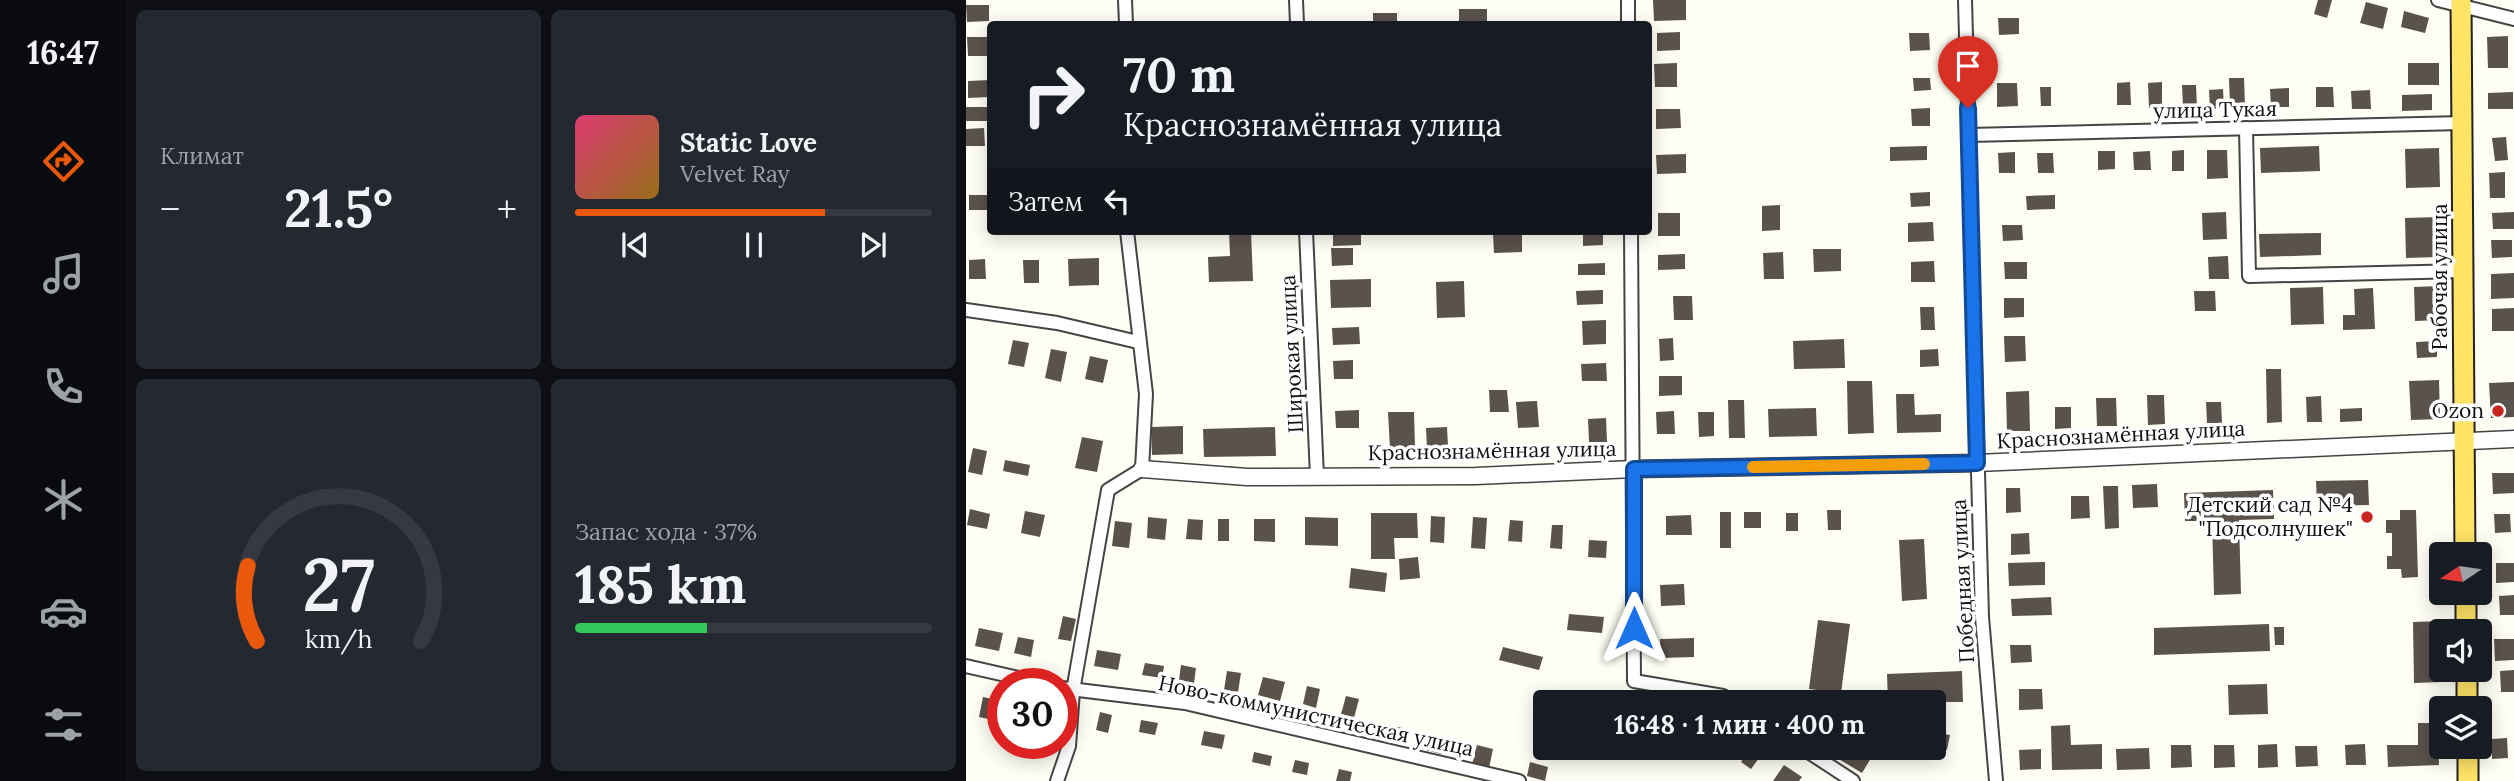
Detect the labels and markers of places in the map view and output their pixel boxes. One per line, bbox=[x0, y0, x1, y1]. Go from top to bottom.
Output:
pin bbox=[1938, 36, 1998, 108]
place label: Ozon bbox=[2432, 397, 2484, 424]
marker: Ozon bbox=[2490, 403, 2506, 419]
place label: Детский сад №4 "Подсолнушек" bbox=[2187, 491, 2353, 542]
marker: Детский сад №4 "Подсолнушек" bbox=[2359, 509, 2375, 525]

